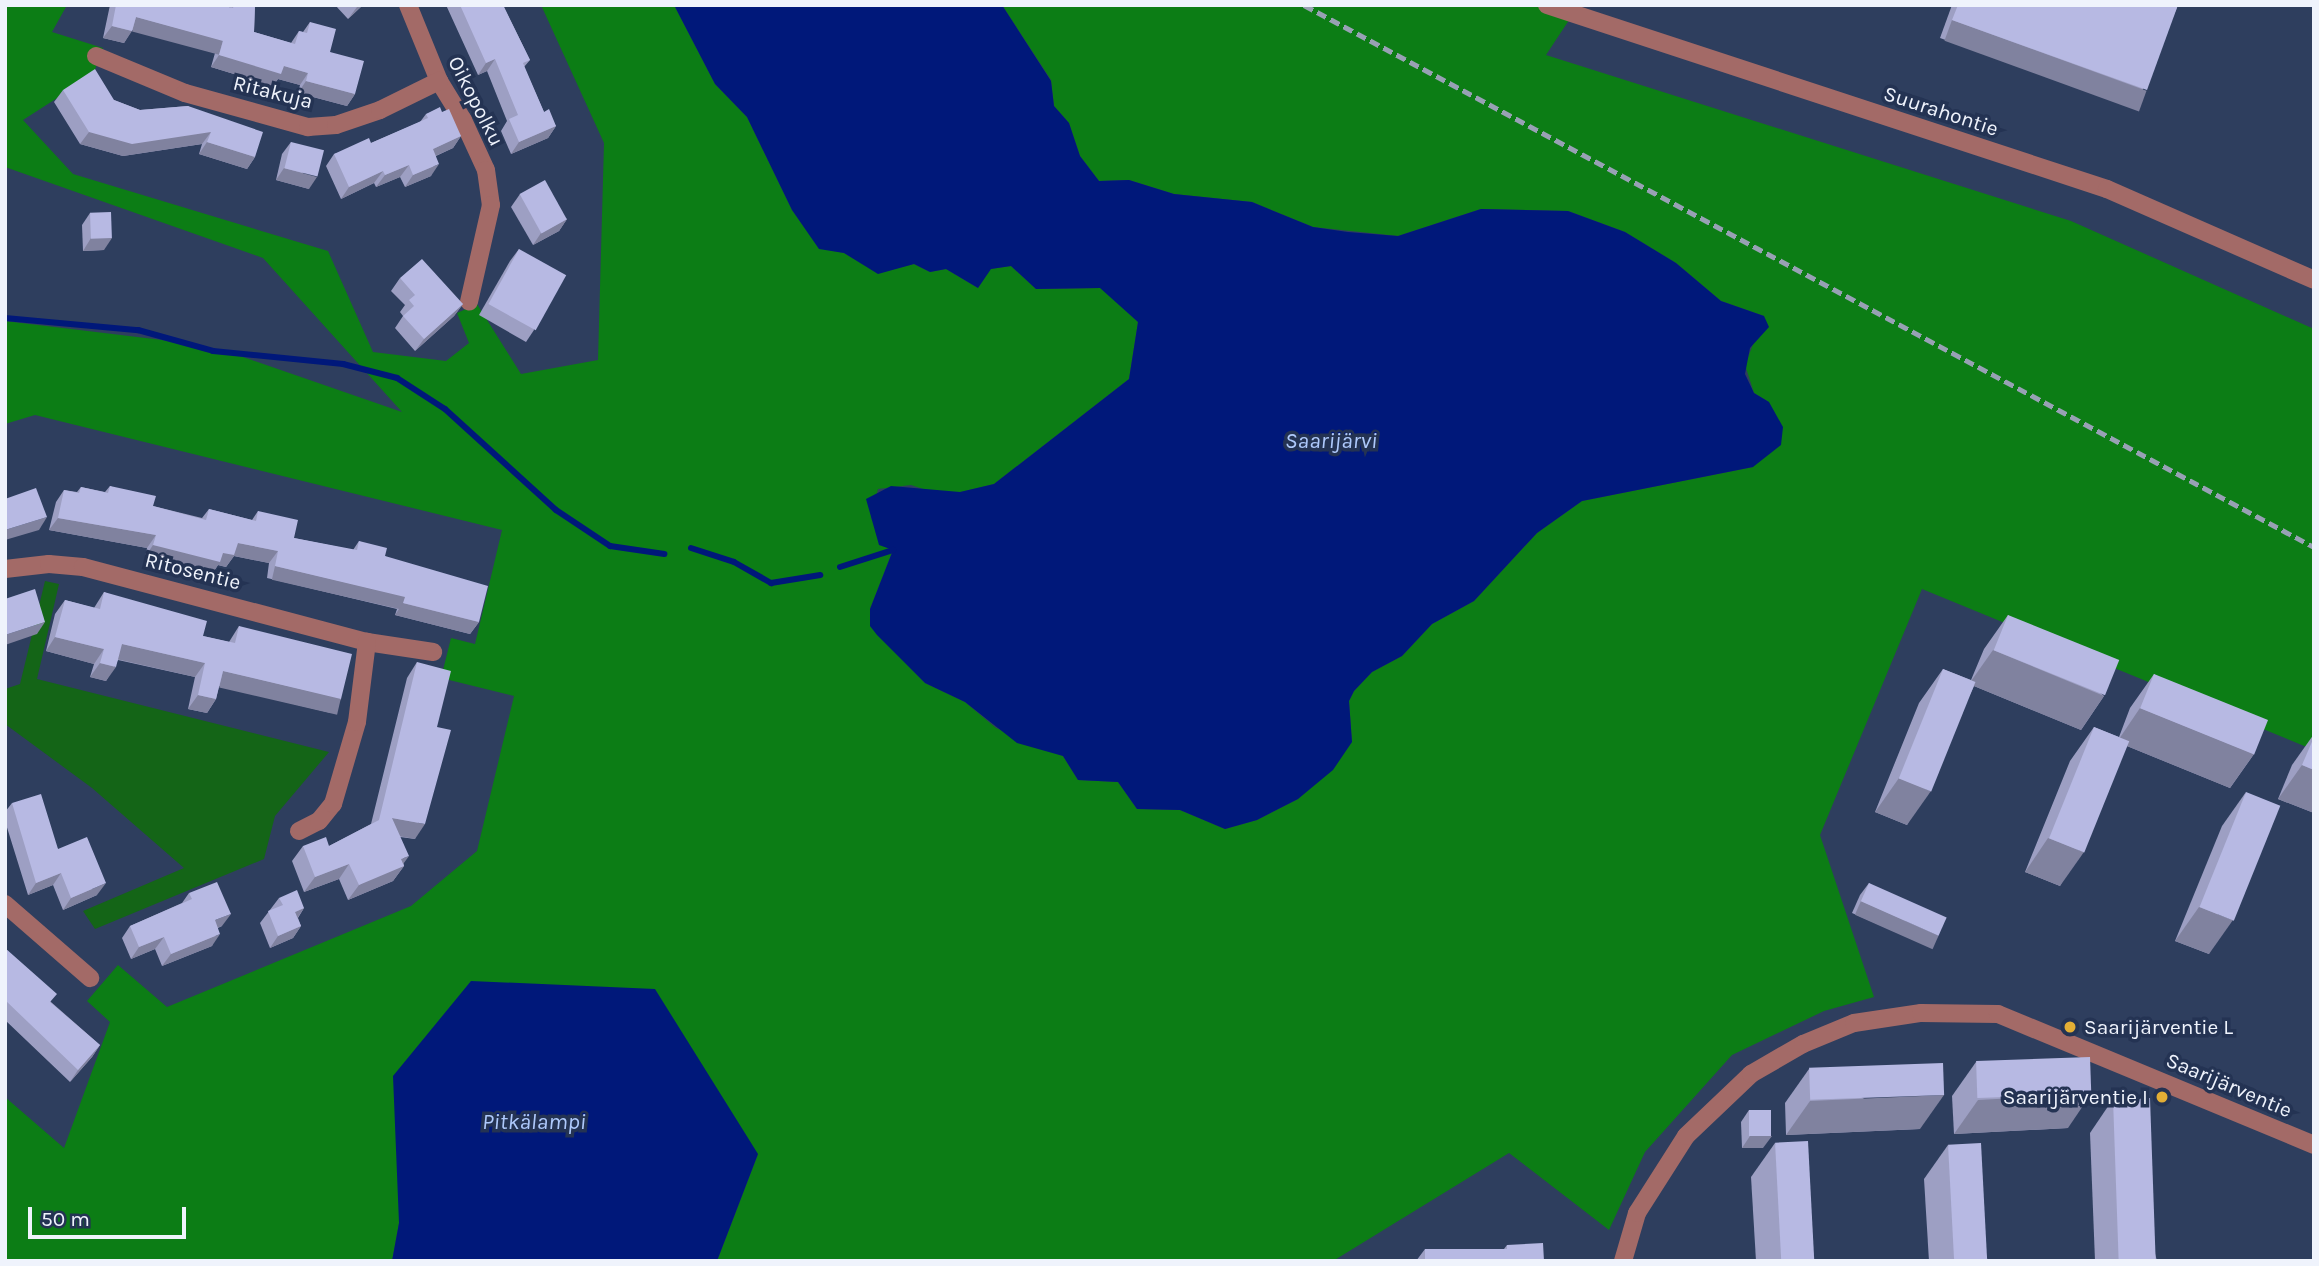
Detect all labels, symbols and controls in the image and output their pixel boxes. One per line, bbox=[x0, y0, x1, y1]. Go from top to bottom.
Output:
street label: Oikopolku bbox=[443, 52, 509, 150]
street label: Ritakuja bbox=[231, 70, 315, 114]
street label: Suurahontie bbox=[1881, 81, 2001, 141]
water label: Saarijärvi bbox=[1285, 427, 1377, 455]
street label: Ritosentie bbox=[142, 547, 244, 595]
place label: Saarijärventie L bbox=[2084, 1014, 2233, 1040]
marker: Saarijärventie L bbox=[2062, 1019, 2078, 1035]
street label: Saarijärventie bbox=[2162, 1047, 2296, 1123]
place label: Saarijärventie I bbox=[2003, 1084, 2148, 1110]
marker: Saarijärventie I bbox=[2154, 1089, 2170, 1105]
water label: Pitkälampi bbox=[482, 1108, 586, 1136]
scale bar bbox=[32, 1192, 189, 1236]
text: 50 m bbox=[41, 1207, 90, 1231]

